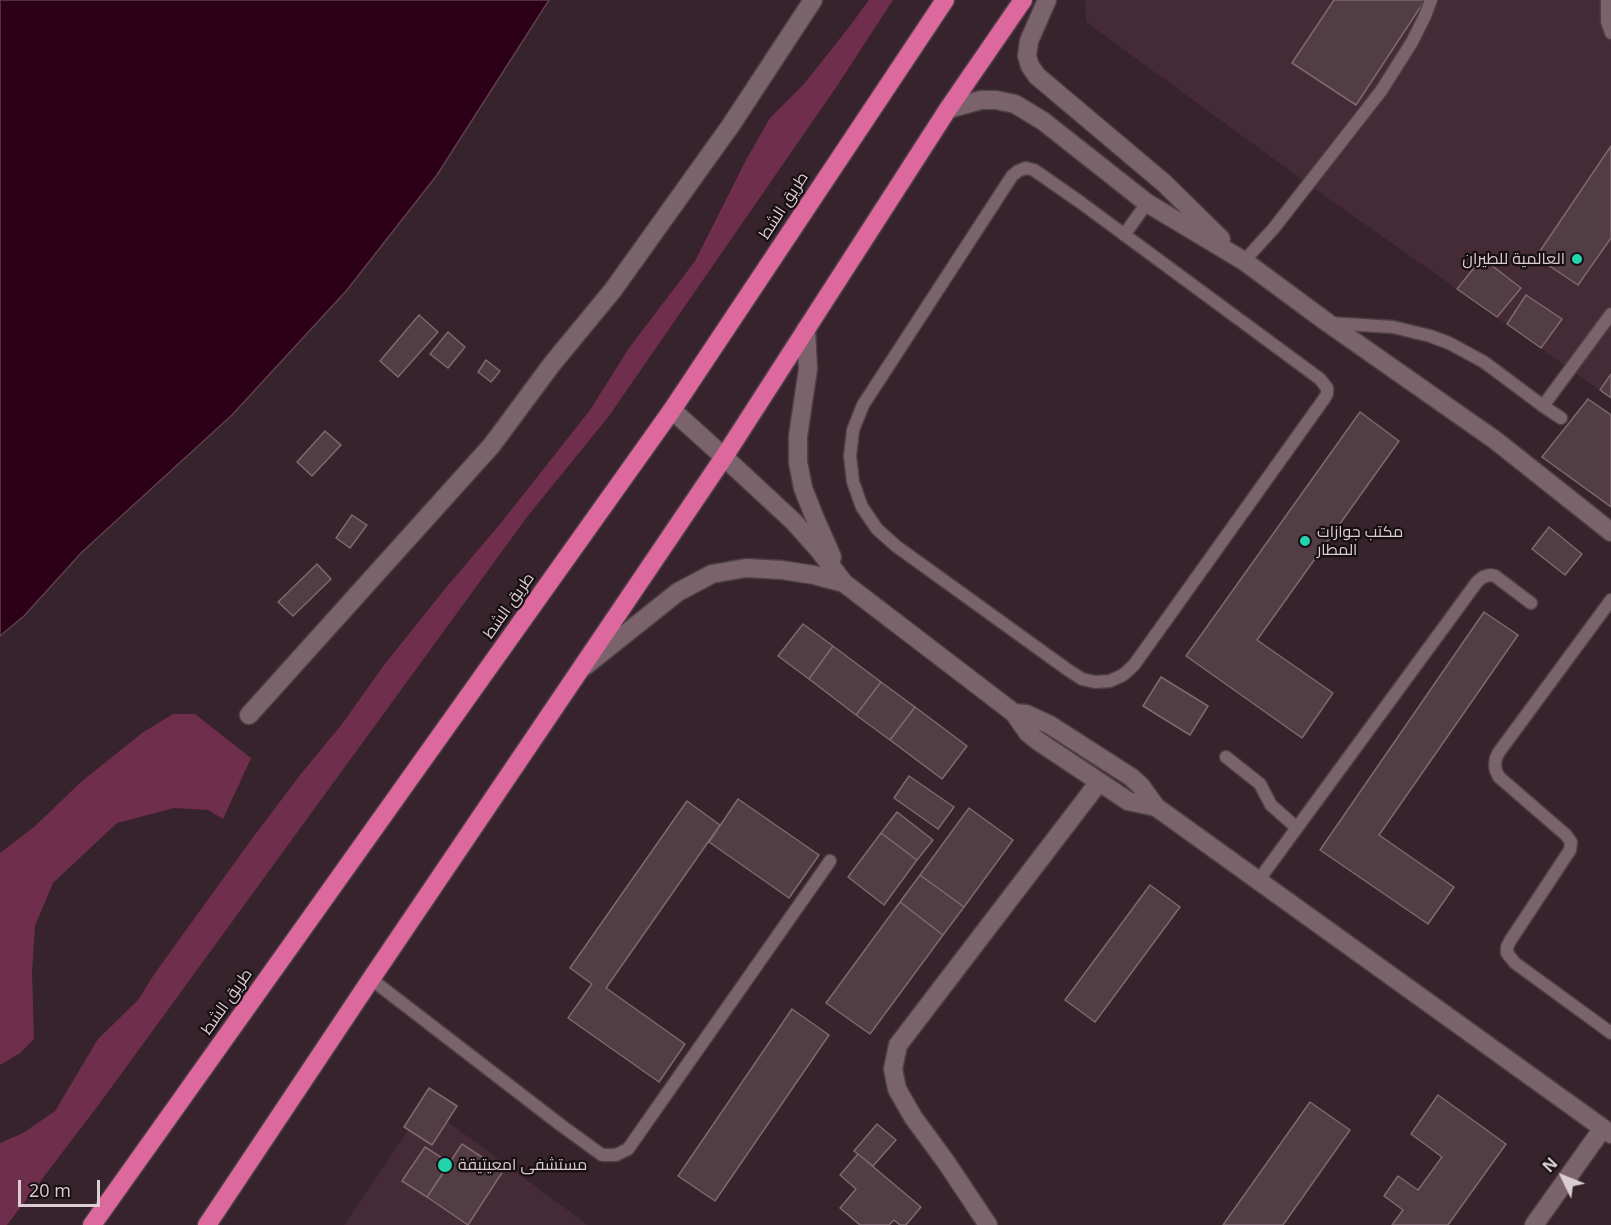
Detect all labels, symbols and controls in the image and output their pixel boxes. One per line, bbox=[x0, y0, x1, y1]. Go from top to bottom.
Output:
street label: طريق الشط bbox=[755, 169, 813, 243]
place label: العالمية للطيران bbox=[1462, 249, 1565, 269]
marker: العالمية للطيران bbox=[1570, 252, 1584, 266]
place label: مكتب جوازات المطار bbox=[1317, 522, 1403, 560]
marker: مكتب جوازات المطار bbox=[1298, 534, 1312, 548]
street label: طريق الشط bbox=[479, 569, 539, 643]
street label: طريق الشط bbox=[197, 965, 257, 1039]
north arrow bbox=[1533, 1147, 1593, 1207]
text: N bbox=[1537, 1152, 1562, 1177]
place label: مستشفى امعيتيقة bbox=[458, 1155, 587, 1175]
marker: مستشفى امعيتيقة bbox=[436, 1156, 454, 1174]
scale bar bbox=[21, 1168, 104, 1206]
text: 20 m bbox=[29, 1178, 71, 1202]

